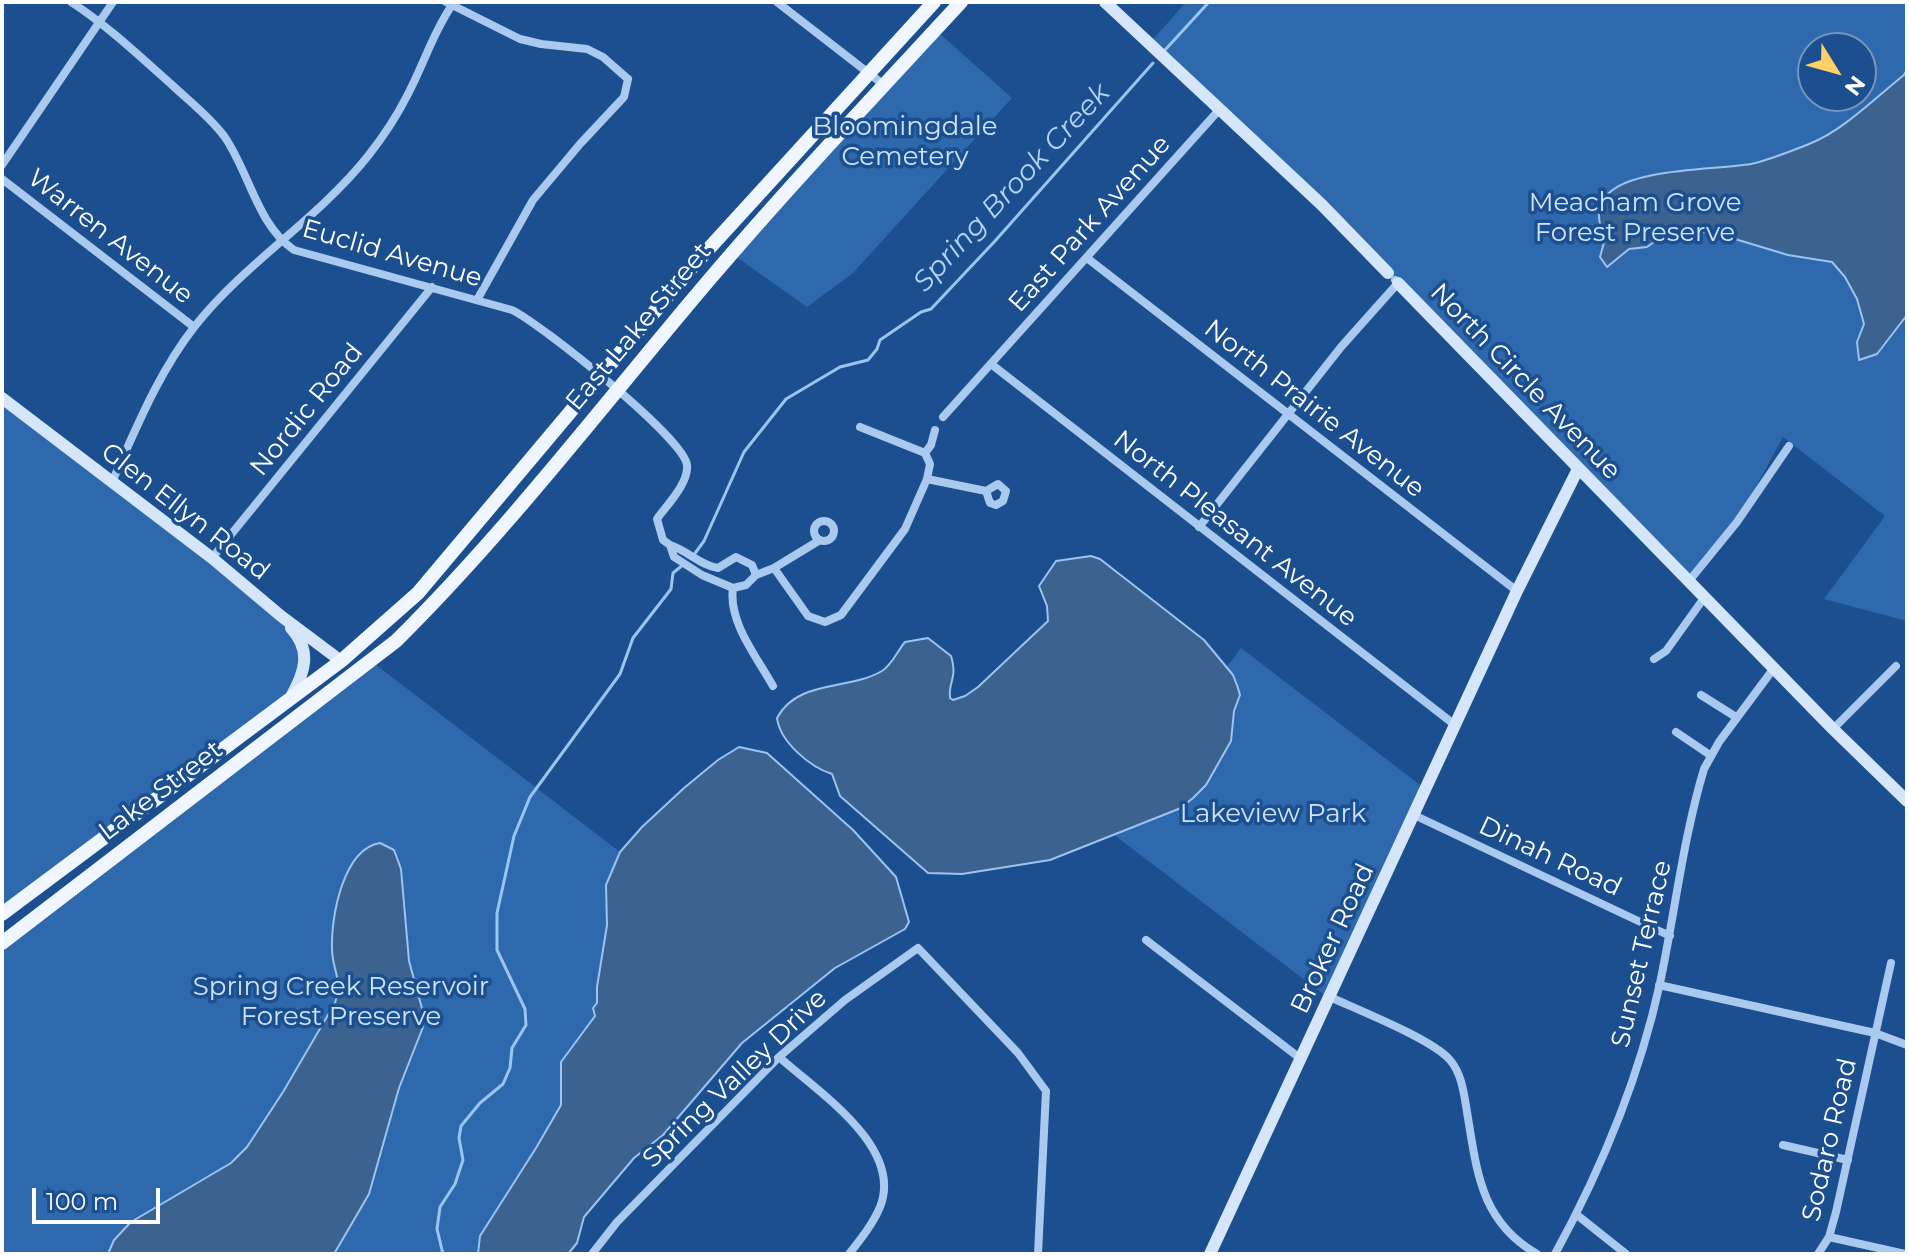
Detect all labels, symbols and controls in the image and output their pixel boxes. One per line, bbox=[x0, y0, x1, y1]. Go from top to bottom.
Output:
north arrow bbox=[1797, 32, 1877, 112]
text: N bbox=[1839, 70, 1871, 101]
water label: Spring Brook Creek bbox=[907, 77, 1117, 299]
park label: Bloomingdale Cemetery bbox=[813, 111, 997, 172]
street label: East Park Avenue bbox=[1002, 129, 1178, 319]
street label: Warren Avenue bbox=[21, 163, 199, 311]
park label: Meacham Grove Forest Preserve bbox=[1529, 187, 1741, 248]
street label: Euclid Avenue bbox=[298, 213, 486, 295]
street label: East Lake Street bbox=[560, 237, 718, 417]
street label: North Circle Avenue bbox=[1423, 277, 1627, 487]
street label: North Prairie Avenue bbox=[1198, 313, 1430, 505]
street label: Nordic Road bbox=[244, 337, 370, 483]
street label: North Pleasant Avenue bbox=[1107, 424, 1363, 634]
street label: Glen Ellyn Road bbox=[95, 437, 275, 587]
street label: Lake Street bbox=[93, 734, 229, 848]
park label: Lakeview Park bbox=[1180, 798, 1366, 830]
street label: Dinah Road bbox=[1474, 810, 1626, 904]
street label: Sunset Terrace bbox=[1605, 857, 1679, 1051]
street label: Broker Road bbox=[1285, 859, 1381, 1019]
park label: Spring Creek Reservoir Forest Preserve bbox=[193, 971, 489, 1032]
street label: Spring Valley Drive bbox=[637, 983, 833, 1175]
street label: Sodaro Road bbox=[1796, 1055, 1864, 1225]
scale bar bbox=[36, 1172, 164, 1222]
text: 100 m bbox=[46, 1187, 118, 1216]

